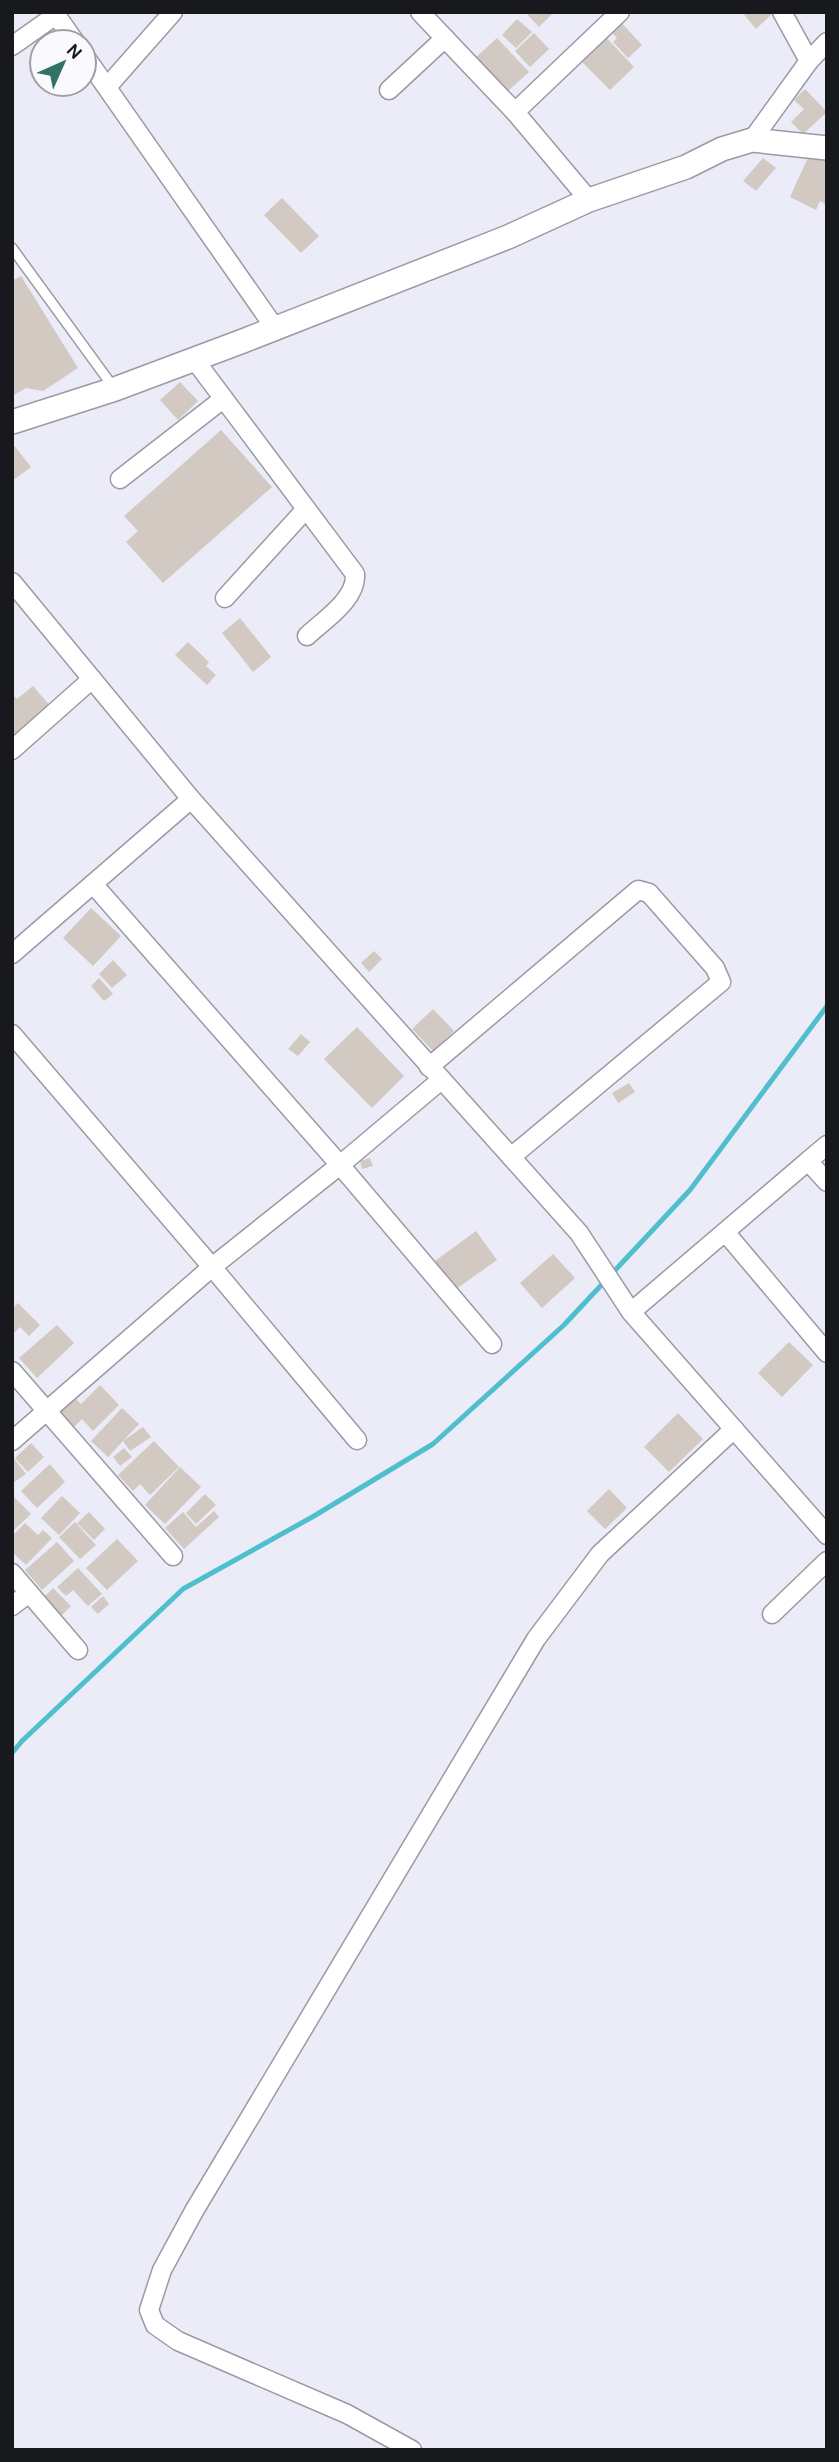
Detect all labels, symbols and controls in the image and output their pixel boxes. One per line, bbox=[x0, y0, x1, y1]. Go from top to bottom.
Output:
north arrow bbox=[28, 28, 98, 98]
text: N bbox=[62, 39, 87, 64]

